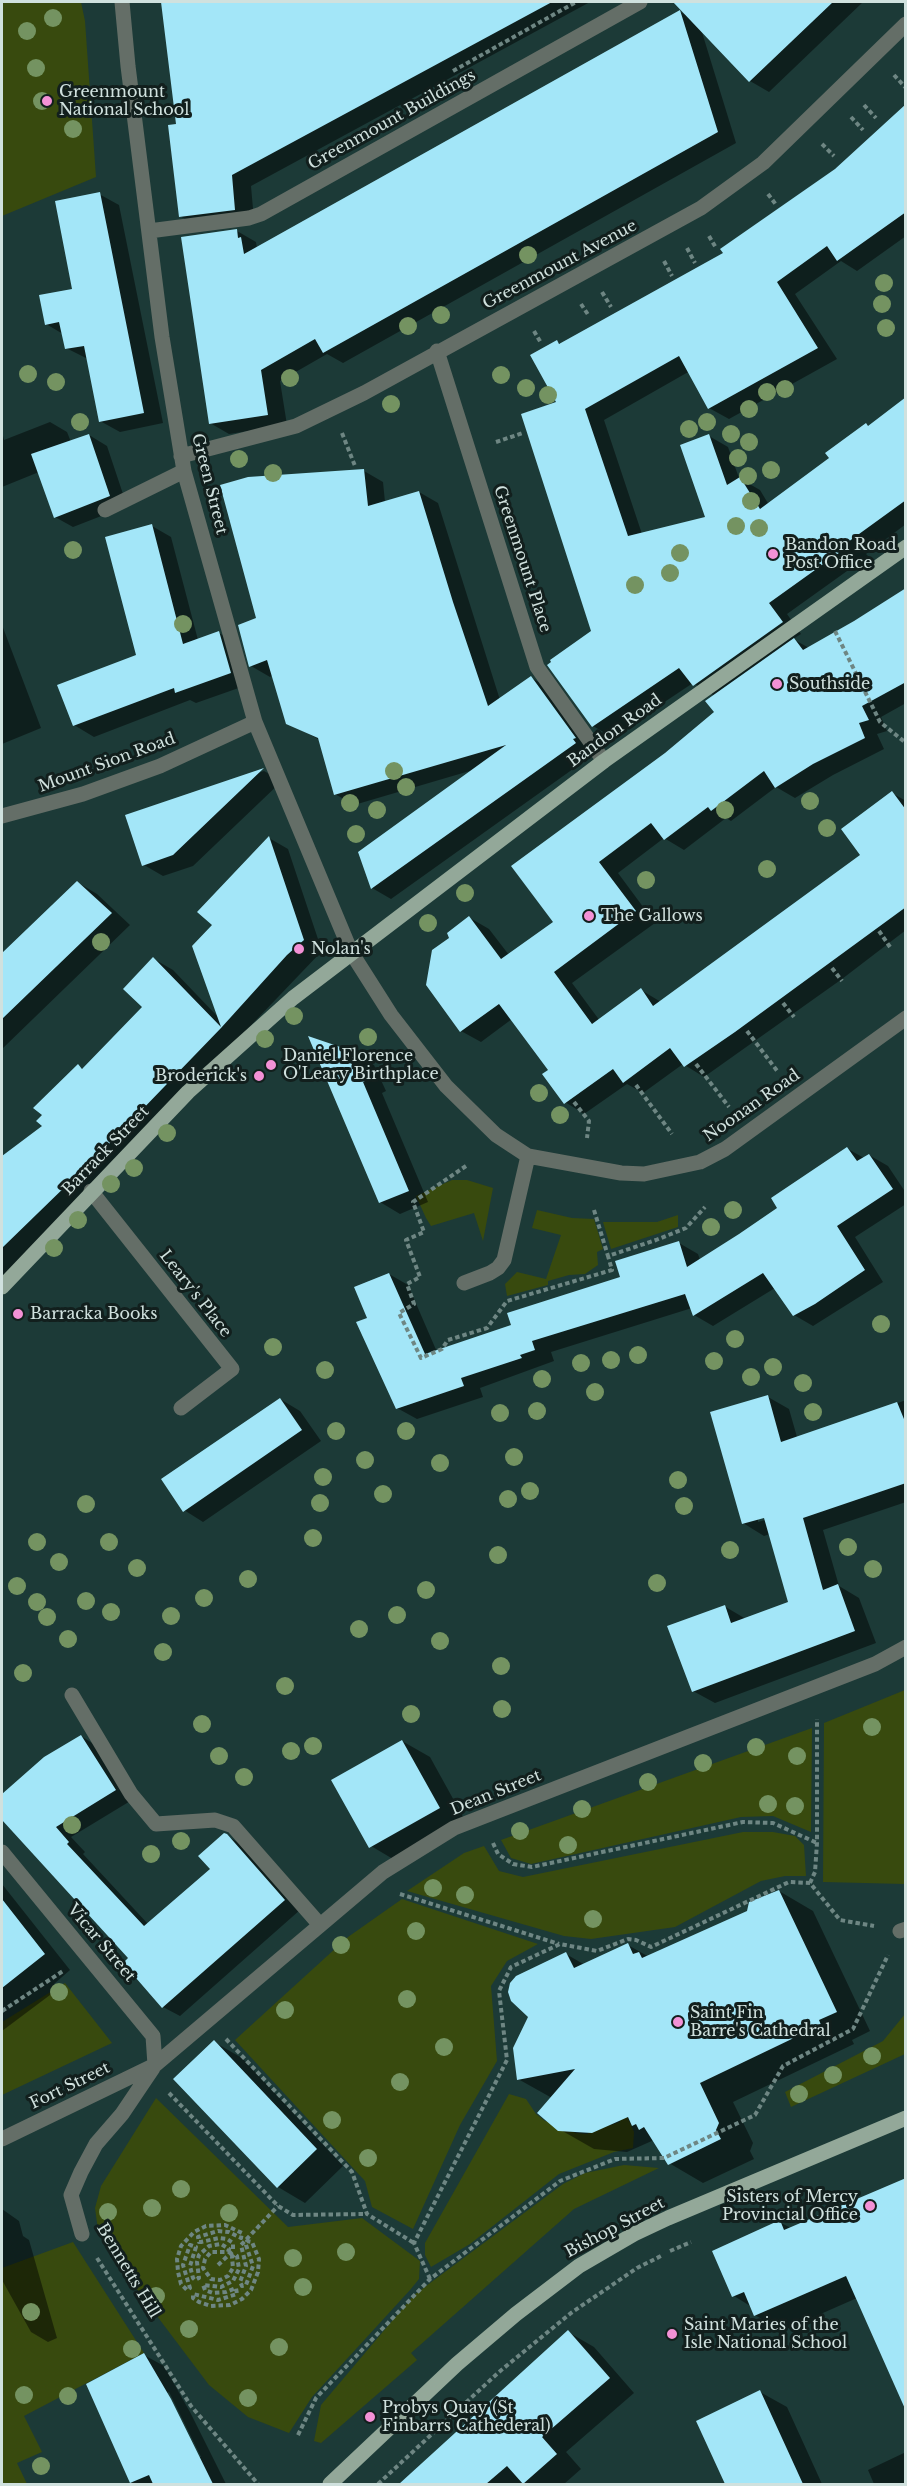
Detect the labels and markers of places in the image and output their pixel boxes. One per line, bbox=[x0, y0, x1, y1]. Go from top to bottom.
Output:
place label: Greenmount National School bbox=[59, 82, 189, 120]
marker: Greenmount National School bbox=[40, 94, 54, 108]
place label: Bandon Road Post Office bbox=[785, 535, 897, 573]
marker: Bandon Road Post Office bbox=[766, 547, 780, 561]
place label: Southside bbox=[789, 674, 870, 694]
marker: Southside bbox=[770, 677, 784, 691]
place label: The Gallows bbox=[601, 906, 703, 926]
marker: The Gallows bbox=[582, 909, 596, 923]
place label: Nolan's bbox=[311, 939, 371, 959]
marker: Nolan's bbox=[292, 942, 306, 956]
place label: Daniel Florence O'Leary Birthplace bbox=[283, 1046, 439, 1084]
marker: Daniel Florence O'Leary Birthplace bbox=[264, 1058, 278, 1072]
place label: Broderick's bbox=[155, 1066, 247, 1086]
marker: Broderick's bbox=[252, 1069, 266, 1083]
place label: Barracka Books bbox=[30, 1304, 157, 1324]
marker: Barracka Books bbox=[11, 1307, 25, 1321]
place label: Saint Fin Barre's Cathedral bbox=[690, 2003, 831, 2041]
marker: Saint Fin Barre's Cathedral bbox=[671, 2015, 685, 2029]
place label: Sisters of Mercy Provincial Office bbox=[722, 2187, 858, 2225]
marker: Sisters of Mercy Provincial Office bbox=[863, 2199, 877, 2213]
place label: Saint Maries of the Isle National School bbox=[684, 2315, 847, 2353]
marker: Saint Maries of the Isle National School bbox=[665, 2327, 679, 2341]
place label: Probys Quay (St Finbarrs Cathederal) bbox=[382, 2398, 551, 2436]
marker: Probys Quay (St Finbarrs Cathederal) bbox=[363, 2410, 377, 2424]

